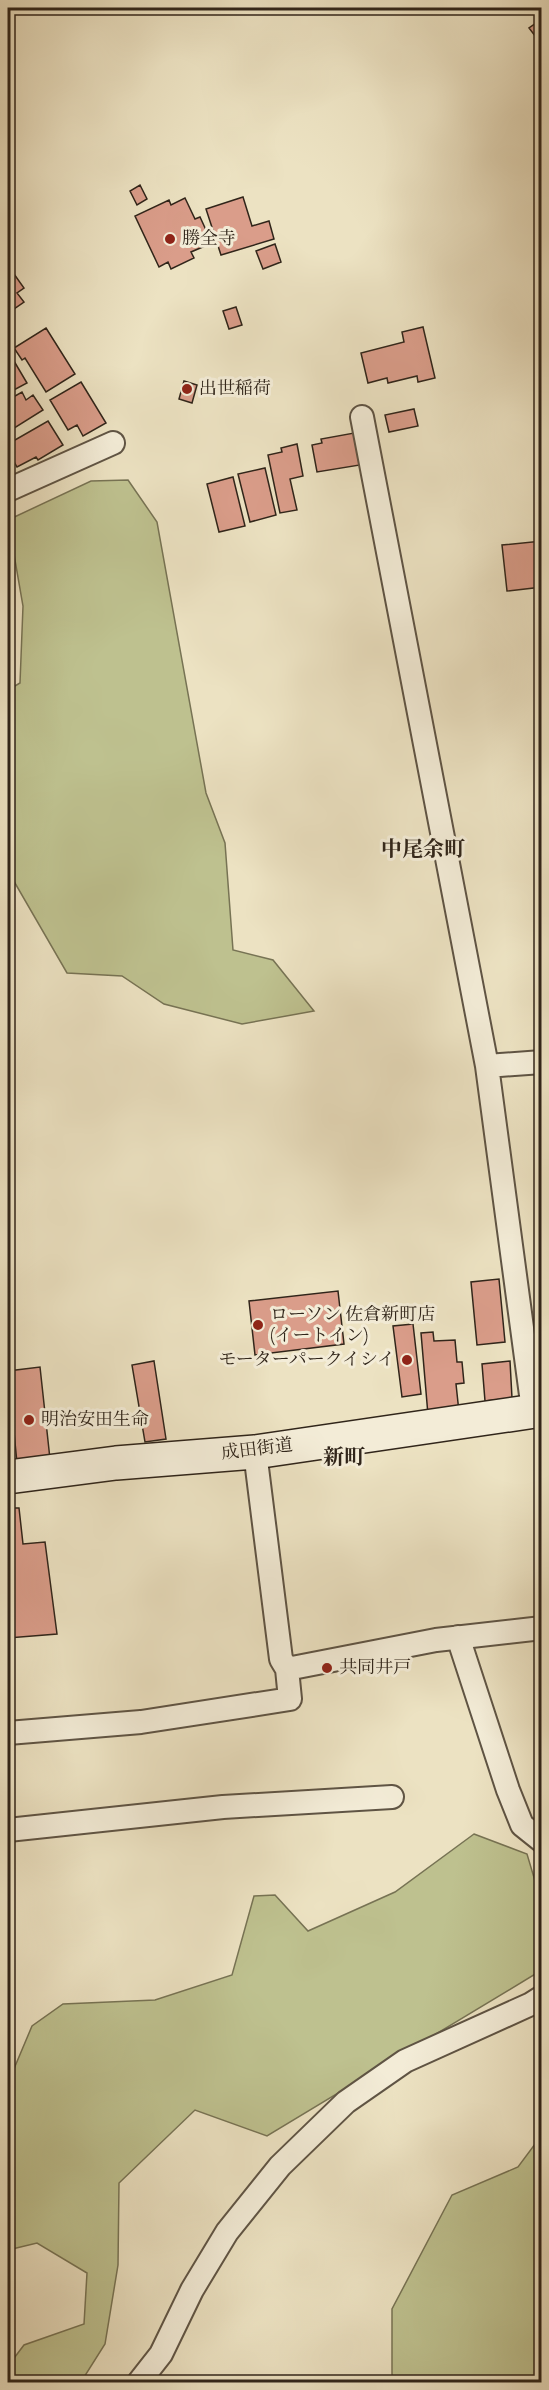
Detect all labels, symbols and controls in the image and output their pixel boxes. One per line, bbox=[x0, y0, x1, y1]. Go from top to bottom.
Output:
place label: 勝全寺 bbox=[182, 228, 236, 251]
marker: 勝全寺 bbox=[163, 232, 177, 246]
place label: 出世稲荷 bbox=[199, 378, 271, 401]
marker: 出世稲荷 bbox=[180, 382, 194, 396]
district label: 中尾余町 bbox=[381, 837, 465, 864]
place label: ローソン 佐倉新町店 (イートイン) bbox=[270, 1304, 435, 1348]
marker: ローソン 佐倉新町店 (イートイン) bbox=[251, 1318, 265, 1332]
place label: モーターパークイシイ bbox=[218, 1349, 395, 1372]
marker: モーターパークイシイ bbox=[400, 1353, 414, 1367]
place label: 明治安田生命 bbox=[41, 1409, 149, 1432]
marker: 明治安田生命 bbox=[22, 1413, 36, 1427]
street label: 成田街道 bbox=[220, 1434, 294, 1466]
district label: 新町 bbox=[323, 1445, 365, 1472]
place label: 共同井戸 bbox=[339, 1657, 411, 1680]
marker: 共同井戸 bbox=[320, 1661, 334, 1675]

